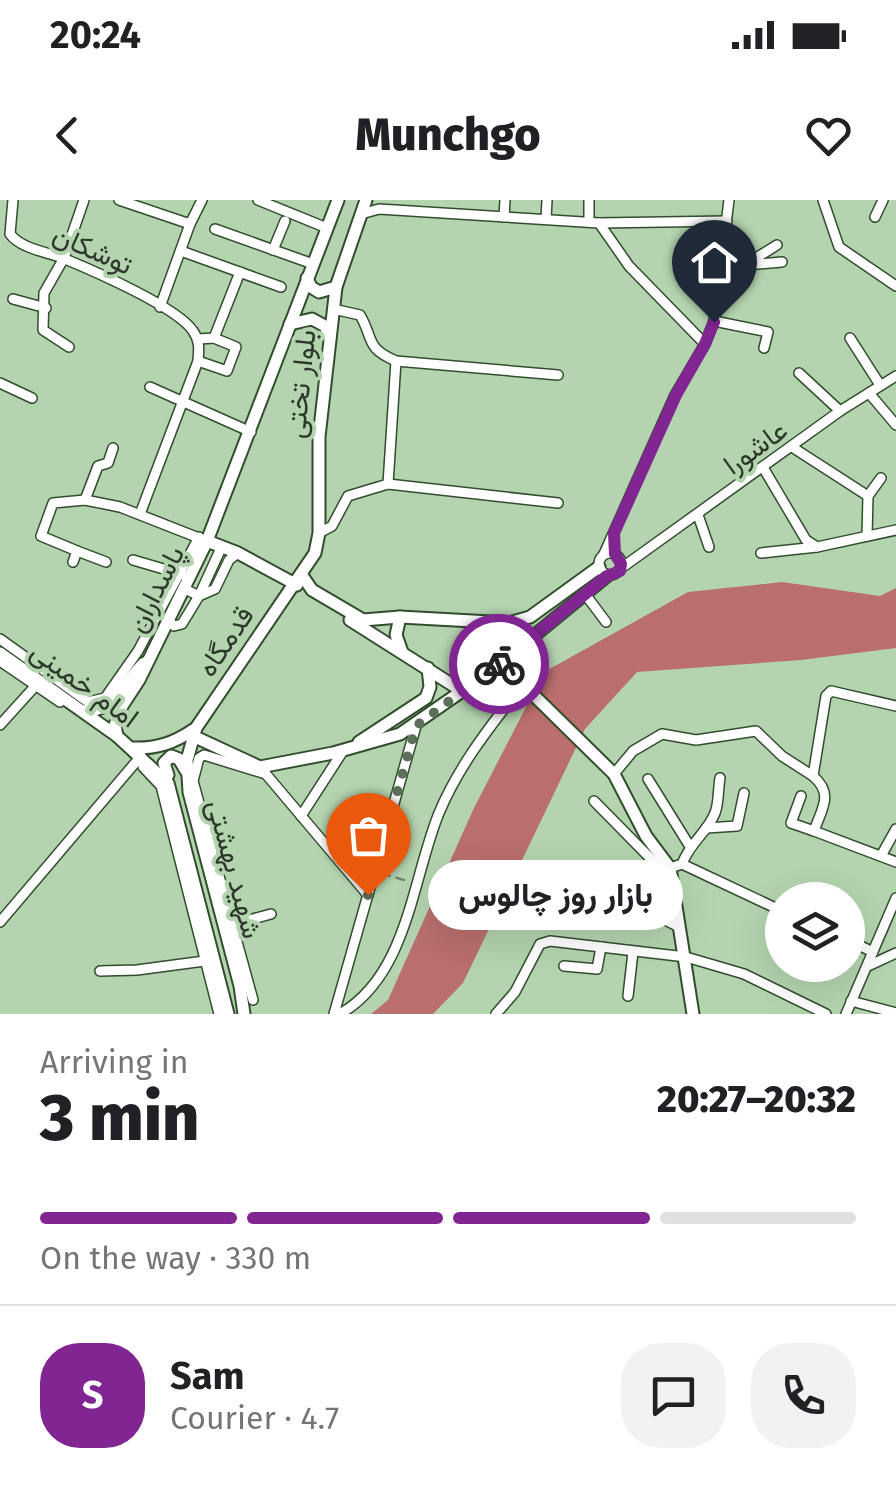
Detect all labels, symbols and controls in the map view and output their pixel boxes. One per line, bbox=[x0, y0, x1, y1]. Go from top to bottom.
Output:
text: 20:24 bbox=[50, 12, 141, 58]
icon: back bbox=[40, 108, 95, 163]
text: Munchgo bbox=[356, 108, 540, 162]
icon: heart bbox=[801, 108, 856, 163]
street label: توشکان bbox=[47, 217, 138, 282]
pin bbox=[672, 220, 757, 323]
icon: home bbox=[687, 235, 742, 290]
street label: بلوار تختی bbox=[278, 328, 324, 440]
street label: عاشورا bbox=[717, 413, 794, 482]
street label: پاسداران bbox=[120, 540, 193, 639]
street label: قدمگاه bbox=[190, 600, 261, 683]
courier bbox=[449, 614, 549, 714]
street label: امام خمینی bbox=[23, 634, 145, 736]
icon: bike bbox=[472, 637, 527, 692]
pin bbox=[326, 793, 411, 896]
street label: شهید بهشتی bbox=[199, 796, 269, 943]
icon: bag bbox=[341, 808, 396, 863]
callout: بازار روز چالوس bbox=[428, 860, 683, 930]
text: بازار روز چالوس bbox=[458, 876, 653, 914]
map controls bbox=[765, 882, 865, 982]
button: layers bbox=[765, 882, 865, 982]
text: Arriving in bbox=[40, 1043, 188, 1081]
text: 20:27–20:32 bbox=[657, 1076, 856, 1122]
text: 3 min bbox=[40, 1079, 199, 1157]
text: On the way · 330 m bbox=[40, 1239, 311, 1277]
button: chat bbox=[621, 1343, 726, 1448]
button: phone bbox=[751, 1343, 856, 1448]
text: Sam bbox=[170, 1353, 245, 1399]
text: S bbox=[82, 1372, 103, 1418]
text: Courier · 4.7 bbox=[170, 1399, 339, 1437]

